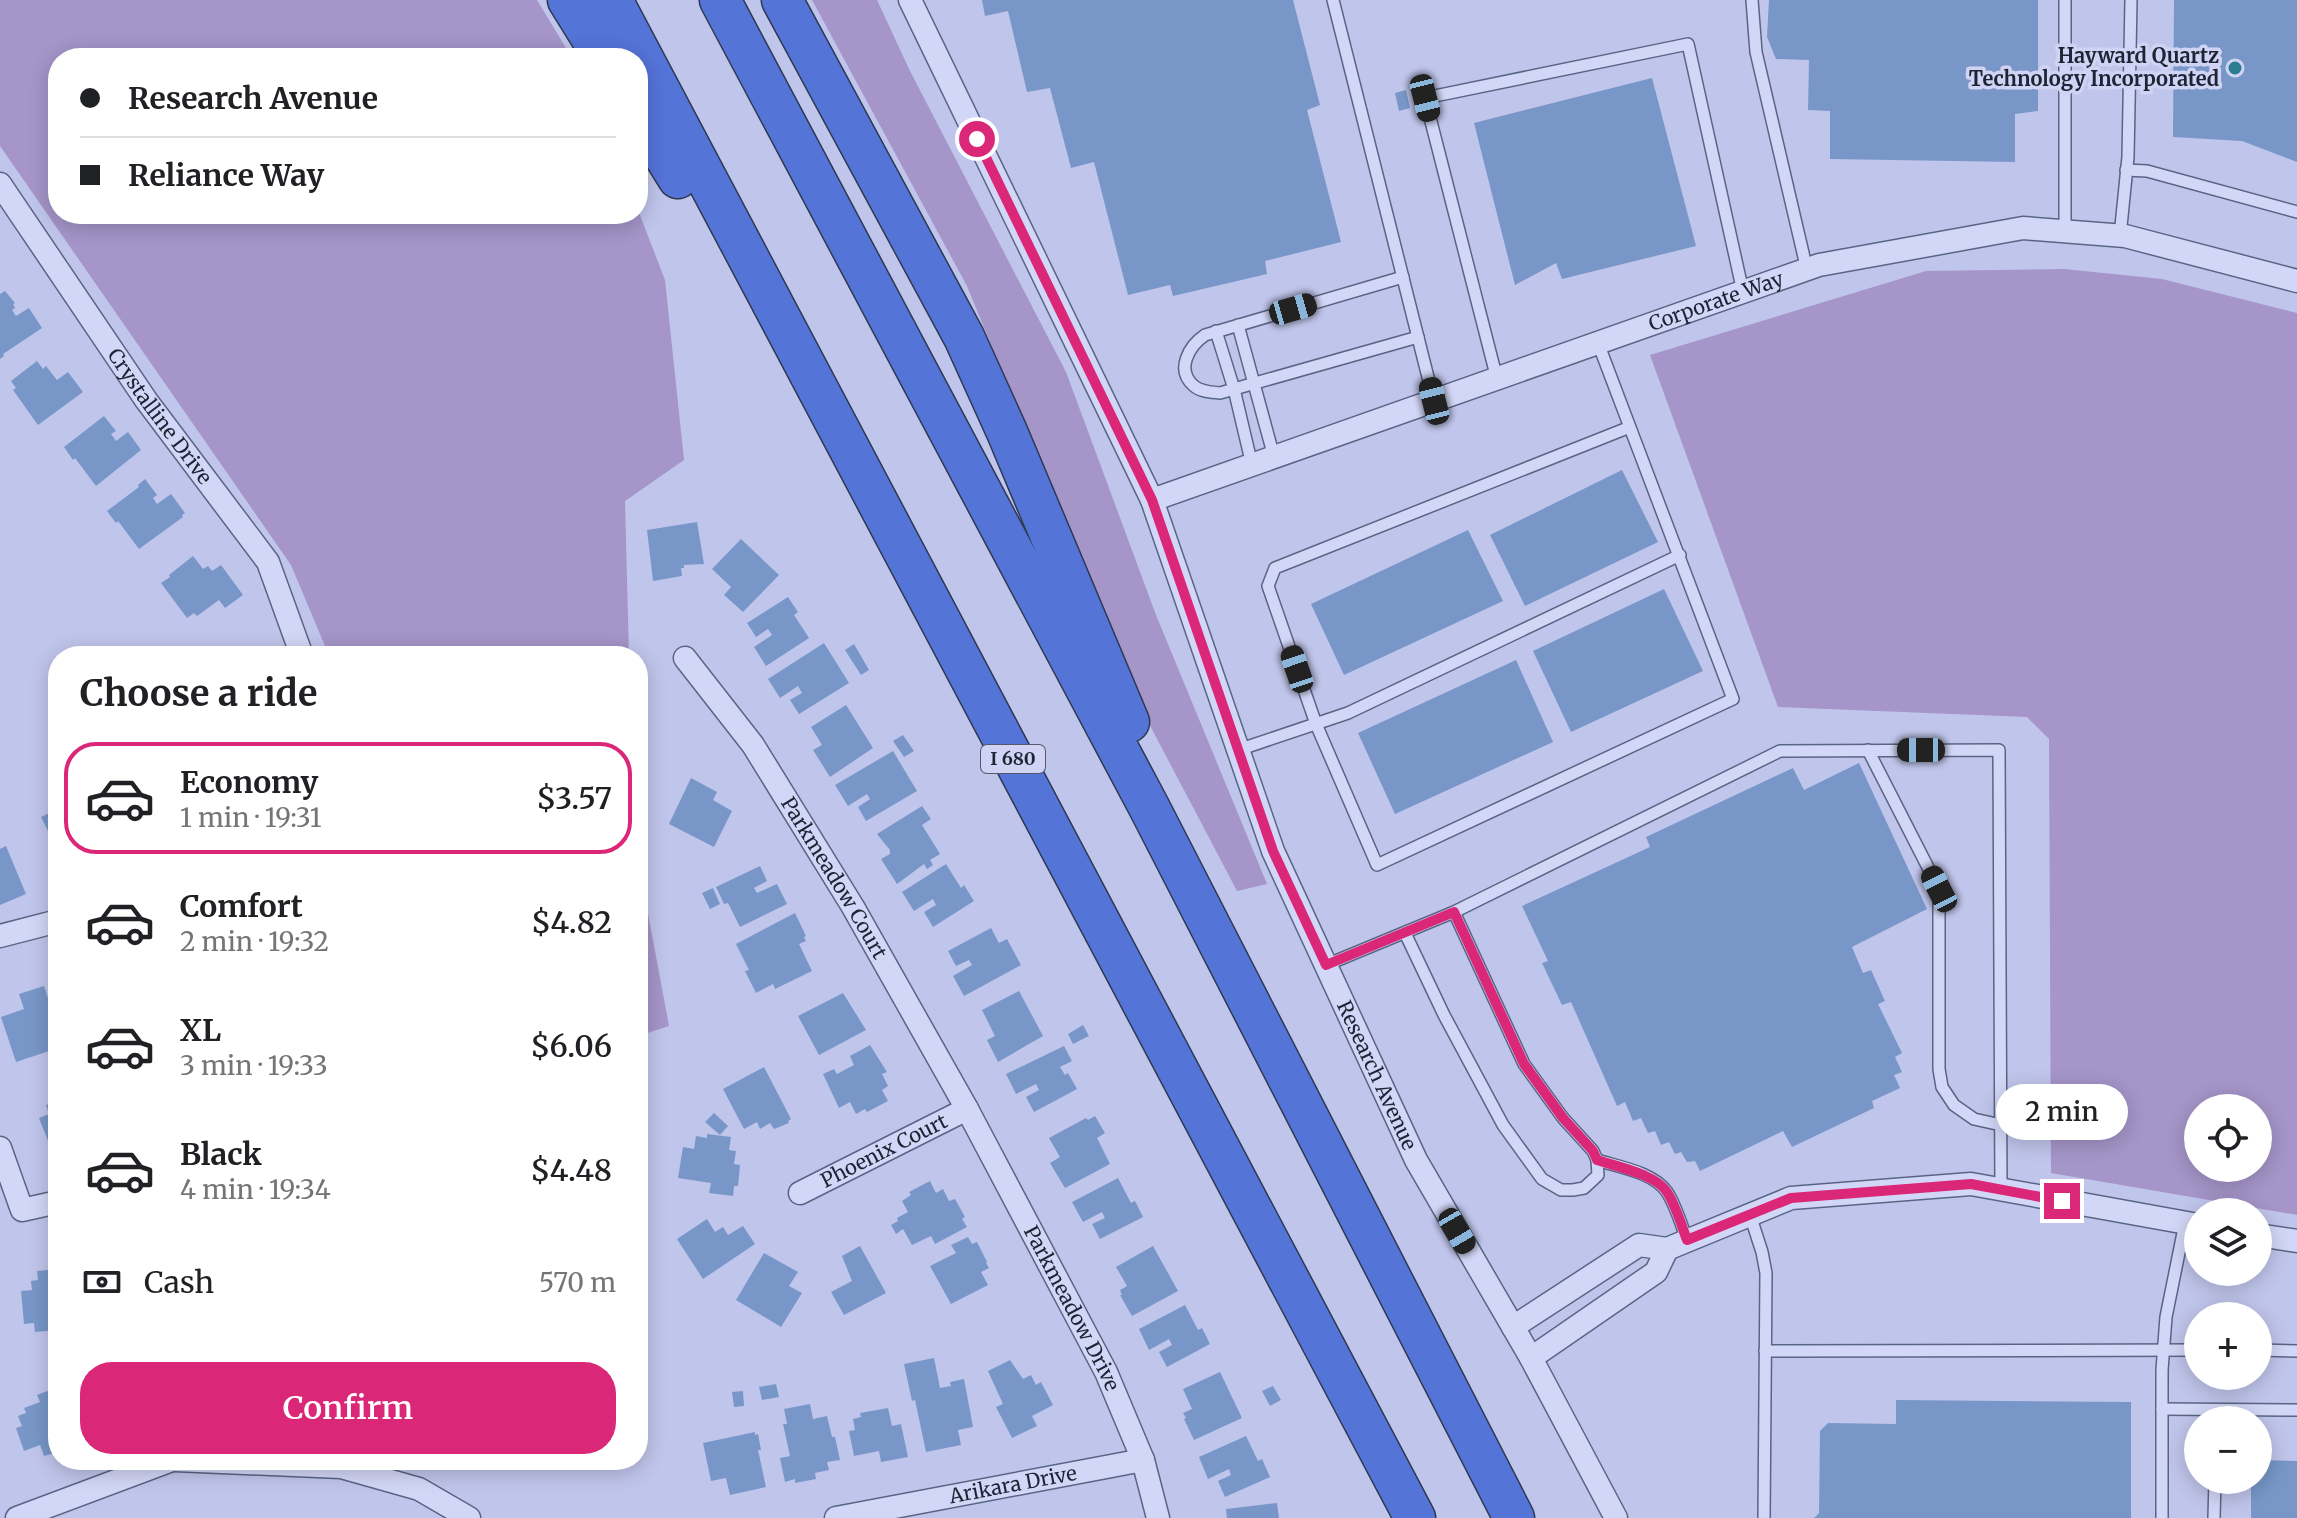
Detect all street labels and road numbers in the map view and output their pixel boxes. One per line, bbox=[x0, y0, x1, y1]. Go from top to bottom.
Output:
street label: Corporate Way bbox=[1645, 265, 1787, 336]
street label: Crystalline Drive bbox=[103, 343, 218, 489]
road number: I 680 bbox=[981, 745, 1045, 773]
street label: Parkmeadow Court bbox=[776, 792, 893, 963]
street label: Research Avenue bbox=[1332, 996, 1423, 1154]
street label: Phoenix Court bbox=[816, 1108, 951, 1193]
street label: Parkmeadow Drive bbox=[1019, 1221, 1125, 1394]
street label: Arikara Drive bbox=[946, 1460, 1079, 1509]

